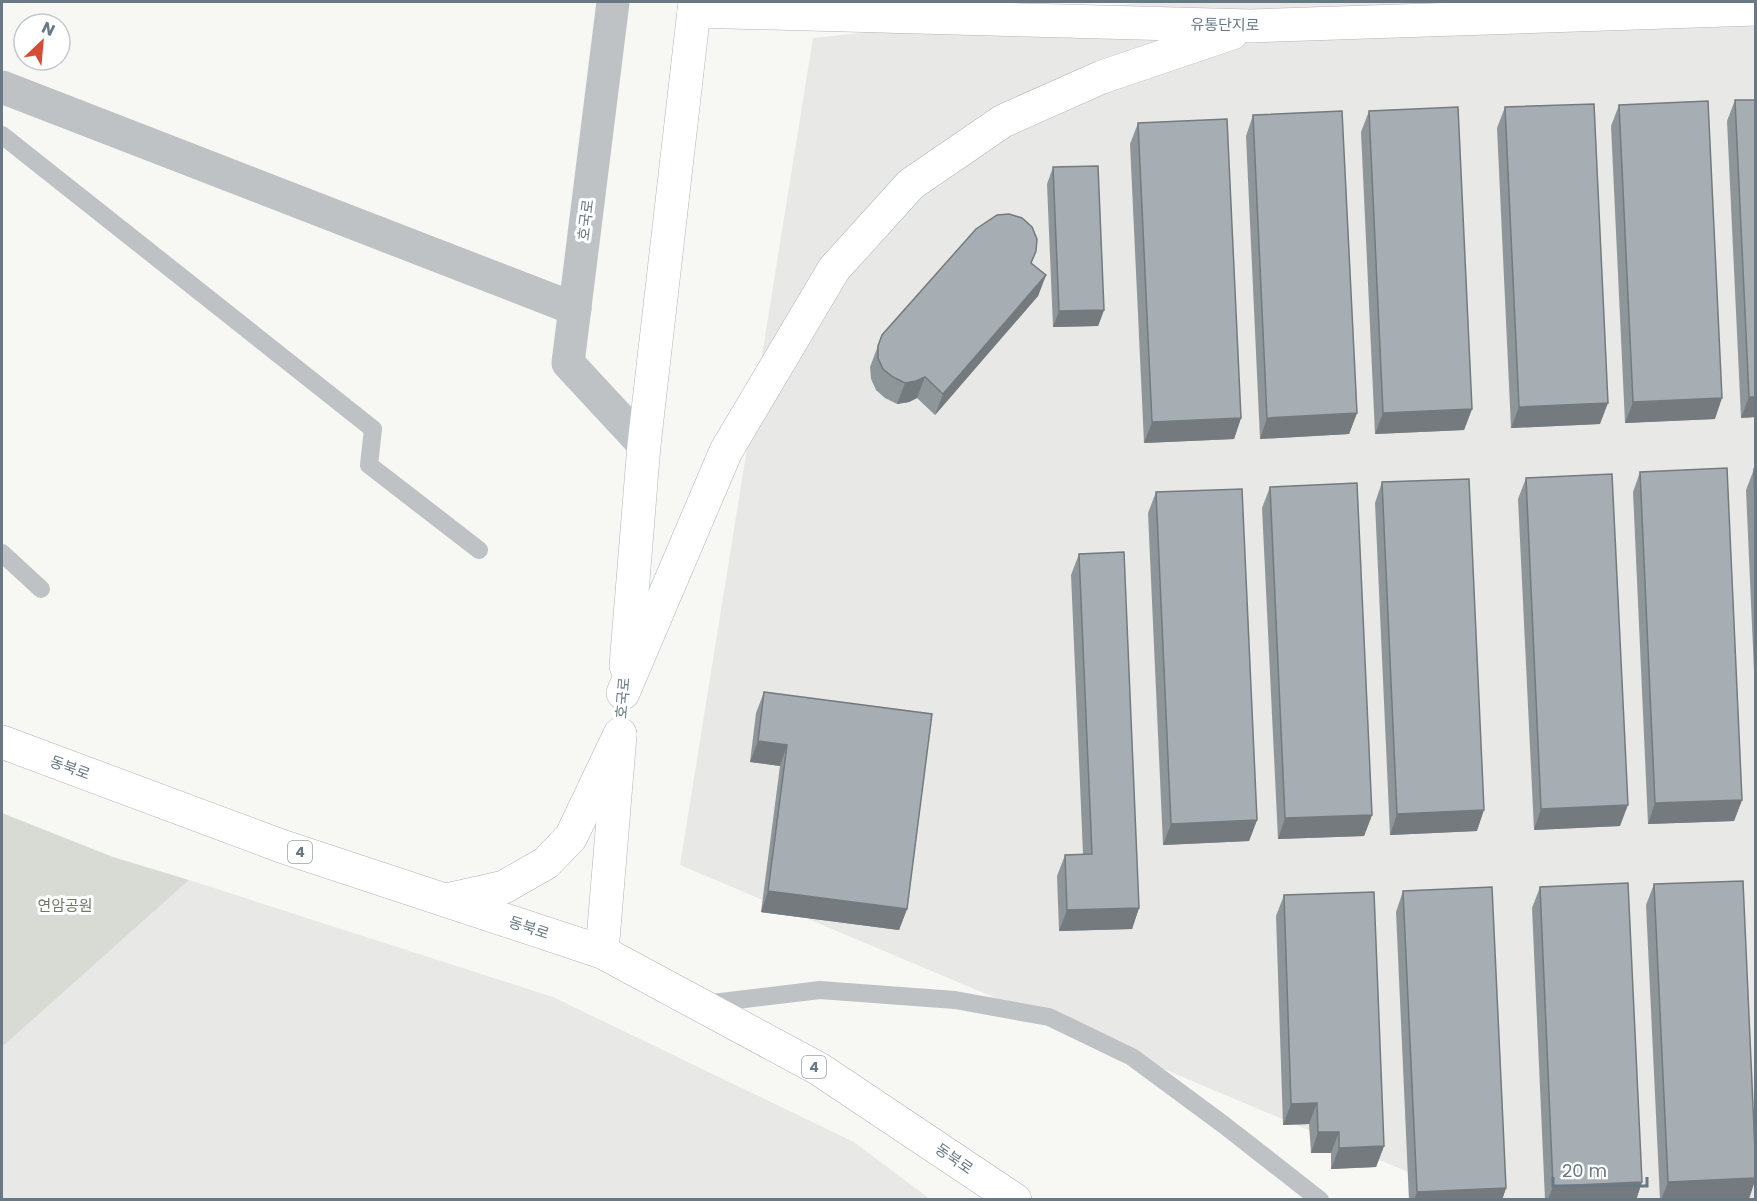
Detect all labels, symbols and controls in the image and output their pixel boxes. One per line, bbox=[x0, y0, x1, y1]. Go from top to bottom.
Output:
north arrow bbox=[12, 12, 72, 72]
street label: 유통단지로 bbox=[1190, 13, 1260, 36]
text: N bbox=[38, 16, 59, 42]
street label: 호국로 bbox=[573, 198, 598, 242]
street label: 호국로 bbox=[610, 676, 635, 719]
street label: 동북로 bbox=[47, 751, 93, 784]
road number: 4 bbox=[288, 841, 312, 863]
park label: 연암공원 bbox=[37, 895, 93, 916]
street label: 동북로 bbox=[506, 911, 552, 944]
road number: 4 bbox=[802, 1056, 826, 1078]
street label: 동북로 bbox=[931, 1138, 977, 1179]
scale bar bbox=[1553, 1150, 1648, 1188]
text: 20 m bbox=[1562, 1158, 1607, 1183]

